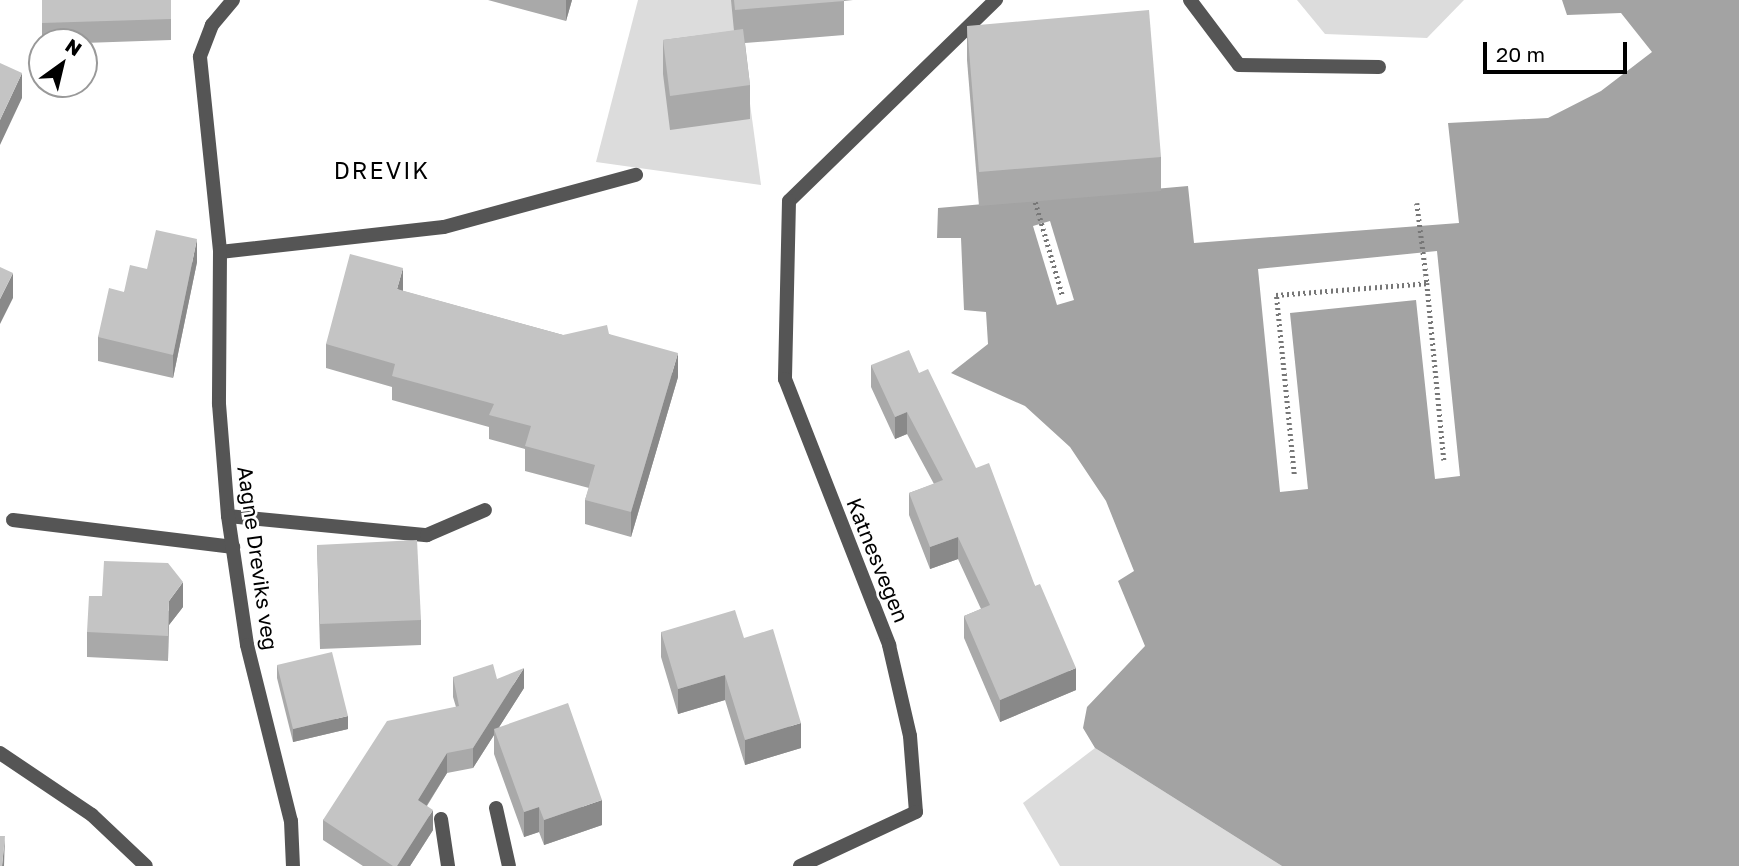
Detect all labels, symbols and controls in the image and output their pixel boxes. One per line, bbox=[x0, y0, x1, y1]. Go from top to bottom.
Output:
north arrow bbox=[28, 28, 98, 98]
scale bar bbox=[1487, 28, 1630, 72]
text: N bbox=[61, 33, 86, 60]
text: 20 m bbox=[1496, 41, 1545, 67]
district label: DREVIK bbox=[334, 156, 430, 184]
street label: Aagne Dreviks veg bbox=[233, 464, 283, 652]
street label: Katnesvegen bbox=[842, 494, 914, 626]

